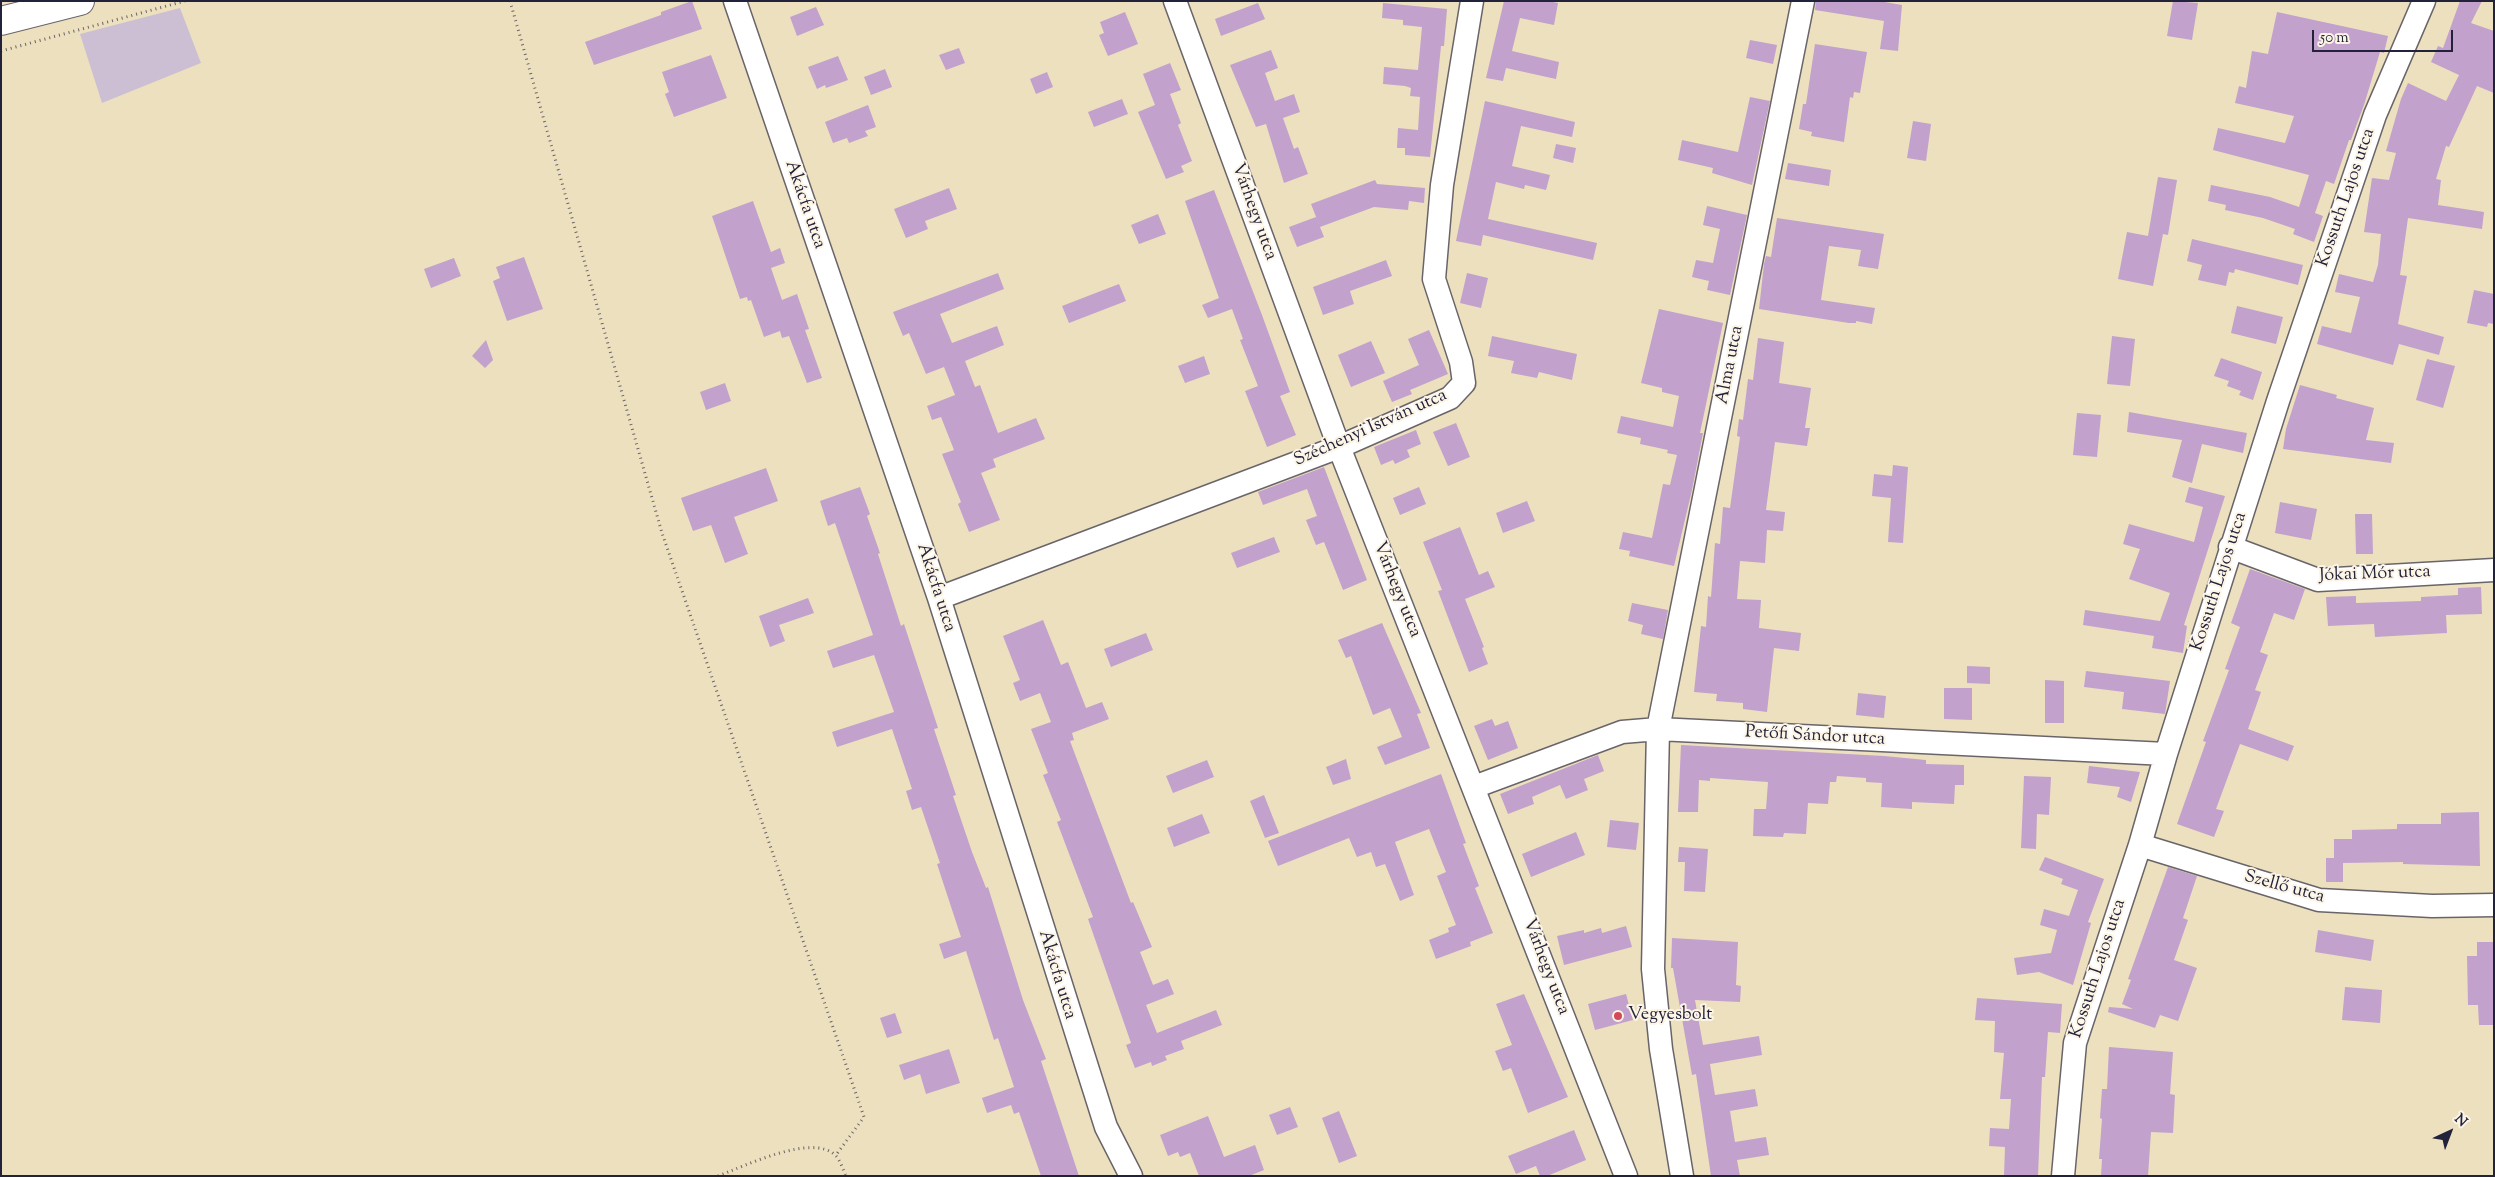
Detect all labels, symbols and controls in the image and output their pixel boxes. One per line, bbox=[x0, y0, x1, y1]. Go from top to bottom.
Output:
scale bar bbox=[2315, 20, 2456, 52]
text: 50 m bbox=[2320, 28, 2349, 49]
street label: Kossuth Lajos utca bbox=[2313, 126, 2381, 270]
street label: Akácfa utca bbox=[779, 158, 829, 252]
street label: Várhegy utca bbox=[1225, 161, 1281, 263]
street label: Alma utca bbox=[1713, 324, 1749, 406]
street label: Széchenyi István utca bbox=[1291, 386, 1451, 472]
street label: Kossuth Lajos utca bbox=[2187, 510, 2253, 654]
street label: Várhegy utca bbox=[1367, 539, 1425, 641]
street label: Akácfa utca bbox=[911, 541, 959, 635]
street label: Jókai Mór utca bbox=[2319, 562, 2431, 588]
street label: Petőfi Sándor utca bbox=[1744, 723, 1886, 751]
street label: Szellő utca bbox=[2241, 867, 2327, 909]
street label: Kossuth Lajos utca bbox=[2066, 897, 2132, 1041]
street label: Várhegy utca bbox=[1517, 916, 1573, 1018]
street label: Akácfa utca bbox=[1032, 928, 1080, 1022]
place label: Vegyesbolt bbox=[1628, 1005, 1712, 1027]
marker: Vegyesbolt bbox=[1612, 1010, 1624, 1022]
north arrow bbox=[2425, 1107, 2475, 1157]
text: N bbox=[2449, 1110, 2471, 1132]

